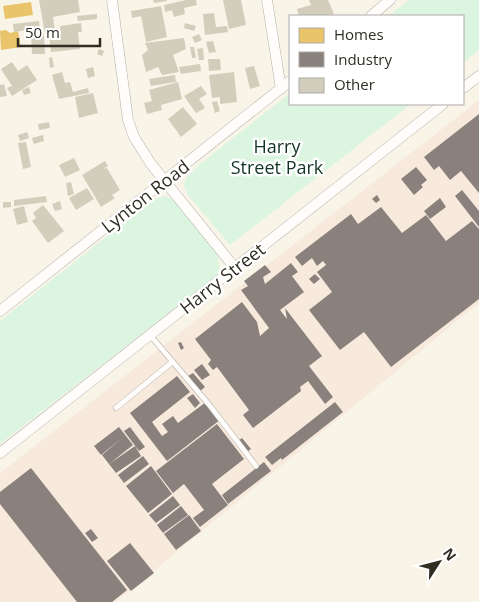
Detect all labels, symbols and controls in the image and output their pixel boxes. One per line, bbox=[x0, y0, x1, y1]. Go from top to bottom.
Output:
scale bar bbox=[18, 15, 100, 47]
legend bbox=[289, 15, 464, 105]
text: 50 m bbox=[25, 22, 60, 42]
text: Homes bbox=[334, 24, 384, 44]
text: Industry bbox=[334, 49, 392, 69]
text: Other bbox=[334, 74, 375, 94]
park label: Harry Street Park bbox=[231, 134, 324, 179]
street label: Lynton Road bbox=[96, 154, 194, 238]
street label: Harry Street bbox=[174, 237, 270, 319]
north arrow bbox=[414, 537, 464, 587]
text: N bbox=[439, 544, 461, 564]

